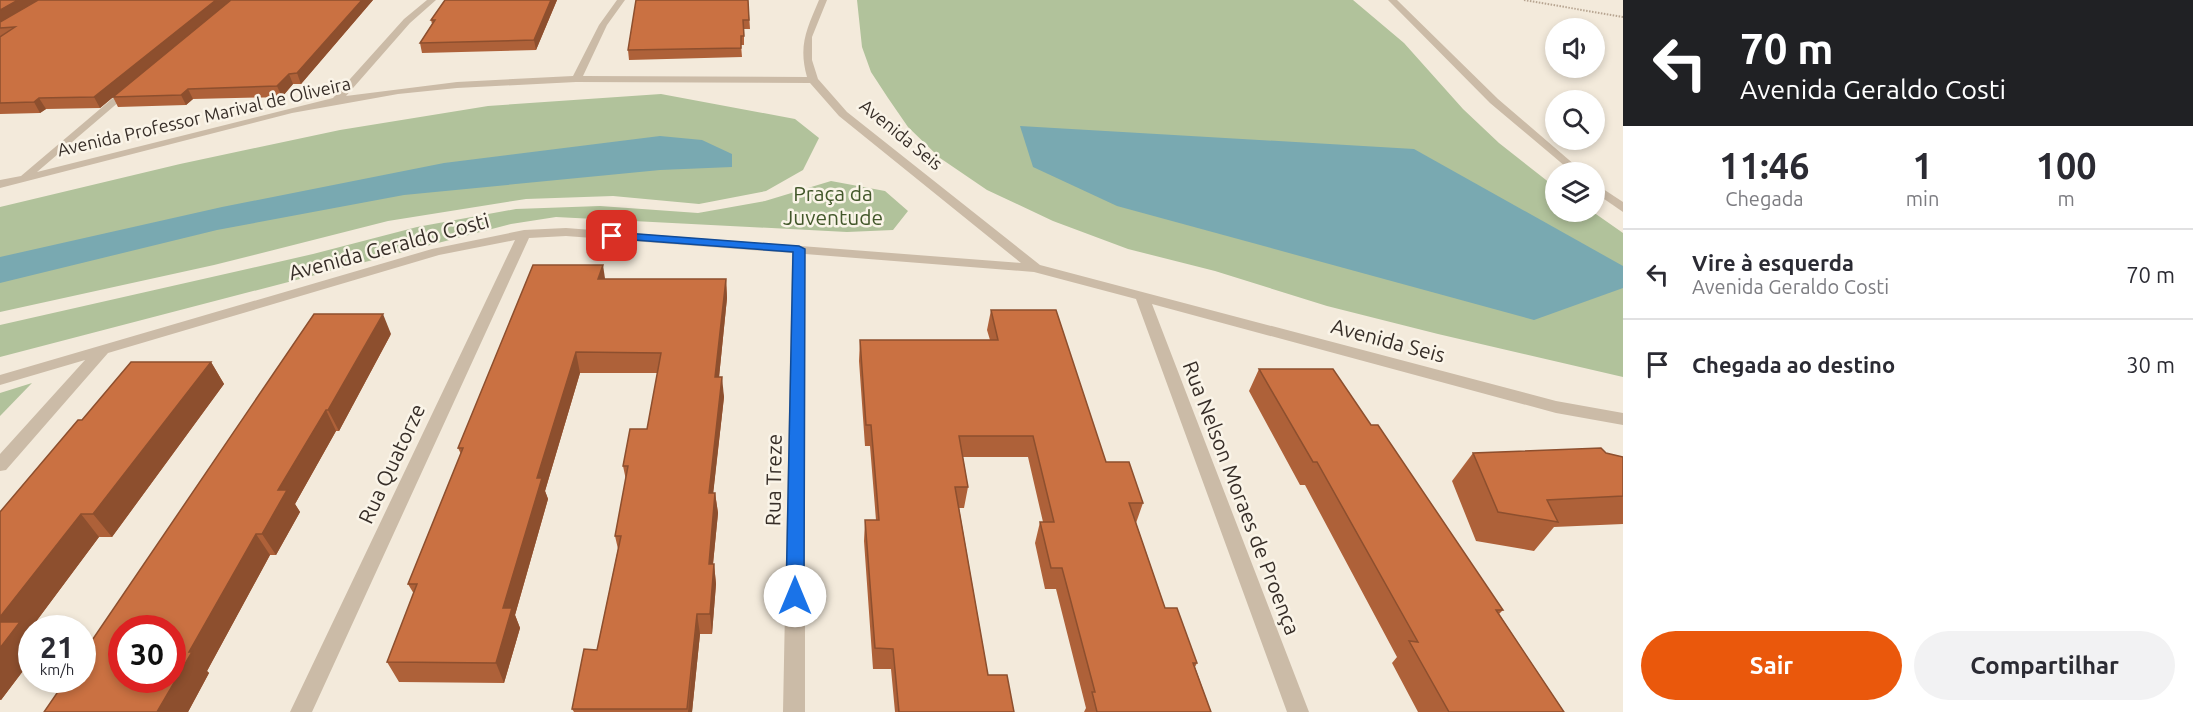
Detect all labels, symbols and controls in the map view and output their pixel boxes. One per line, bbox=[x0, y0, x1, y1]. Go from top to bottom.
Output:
map controls bbox=[1545, 18, 1605, 222]
button: sound bbox=[1545, 18, 1605, 78]
icon: left bbox=[1641, 24, 1719, 102]
text: 70 m bbox=[1740, 25, 1834, 72]
street label: Avenida Professor Marival de Oliveira bbox=[55, 73, 352, 160]
text: Avenida Geraldo Costi bbox=[1740, 74, 2006, 104]
button: search bbox=[1545, 90, 1605, 150]
street label: Avenida Seis bbox=[856, 95, 947, 174]
text: 11:46 bbox=[1719, 145, 1809, 186]
text: 1 bbox=[1912, 145, 1933, 186]
text: 100 bbox=[2036, 145, 2097, 186]
button: layers bbox=[1545, 162, 1605, 222]
park label: Praça da Juventude bbox=[783, 181, 883, 229]
text: Chegada bbox=[1725, 187, 1804, 210]
text: min bbox=[1906, 187, 1939, 210]
text: m bbox=[2058, 187, 2075, 210]
street label: Avenida Geraldo Costi bbox=[286, 208, 492, 284]
pin bbox=[586, 210, 637, 261]
icon: arrive bbox=[595, 219, 628, 252]
text: Vire à esquerda bbox=[1692, 250, 1854, 275]
icon: left bbox=[1641, 258, 1674, 291]
text: 70 m bbox=[2126, 262, 2175, 287]
text: Avenida Geraldo Costi bbox=[1692, 275, 1889, 298]
street label: Avenida Seis bbox=[1329, 313, 1448, 367]
icon: arrive bbox=[1641, 348, 1674, 381]
text: Chegada ao destino bbox=[1692, 352, 1895, 377]
text: 30 m bbox=[2126, 352, 2175, 377]
street label: Rua Nelson Moraes de Proença bbox=[1179, 357, 1305, 638]
street label: Rua Quatorze bbox=[353, 400, 429, 527]
street label: Rua Treze bbox=[760, 434, 786, 526]
position arrow bbox=[763, 564, 827, 628]
speed limit sign: 30 bbox=[108, 615, 186, 693]
text: 21 bbox=[40, 630, 74, 664]
button: Sair bbox=[1641, 631, 1902, 700]
button: Compartilhar bbox=[1914, 631, 2175, 700]
text: km/h bbox=[40, 661, 74, 678]

